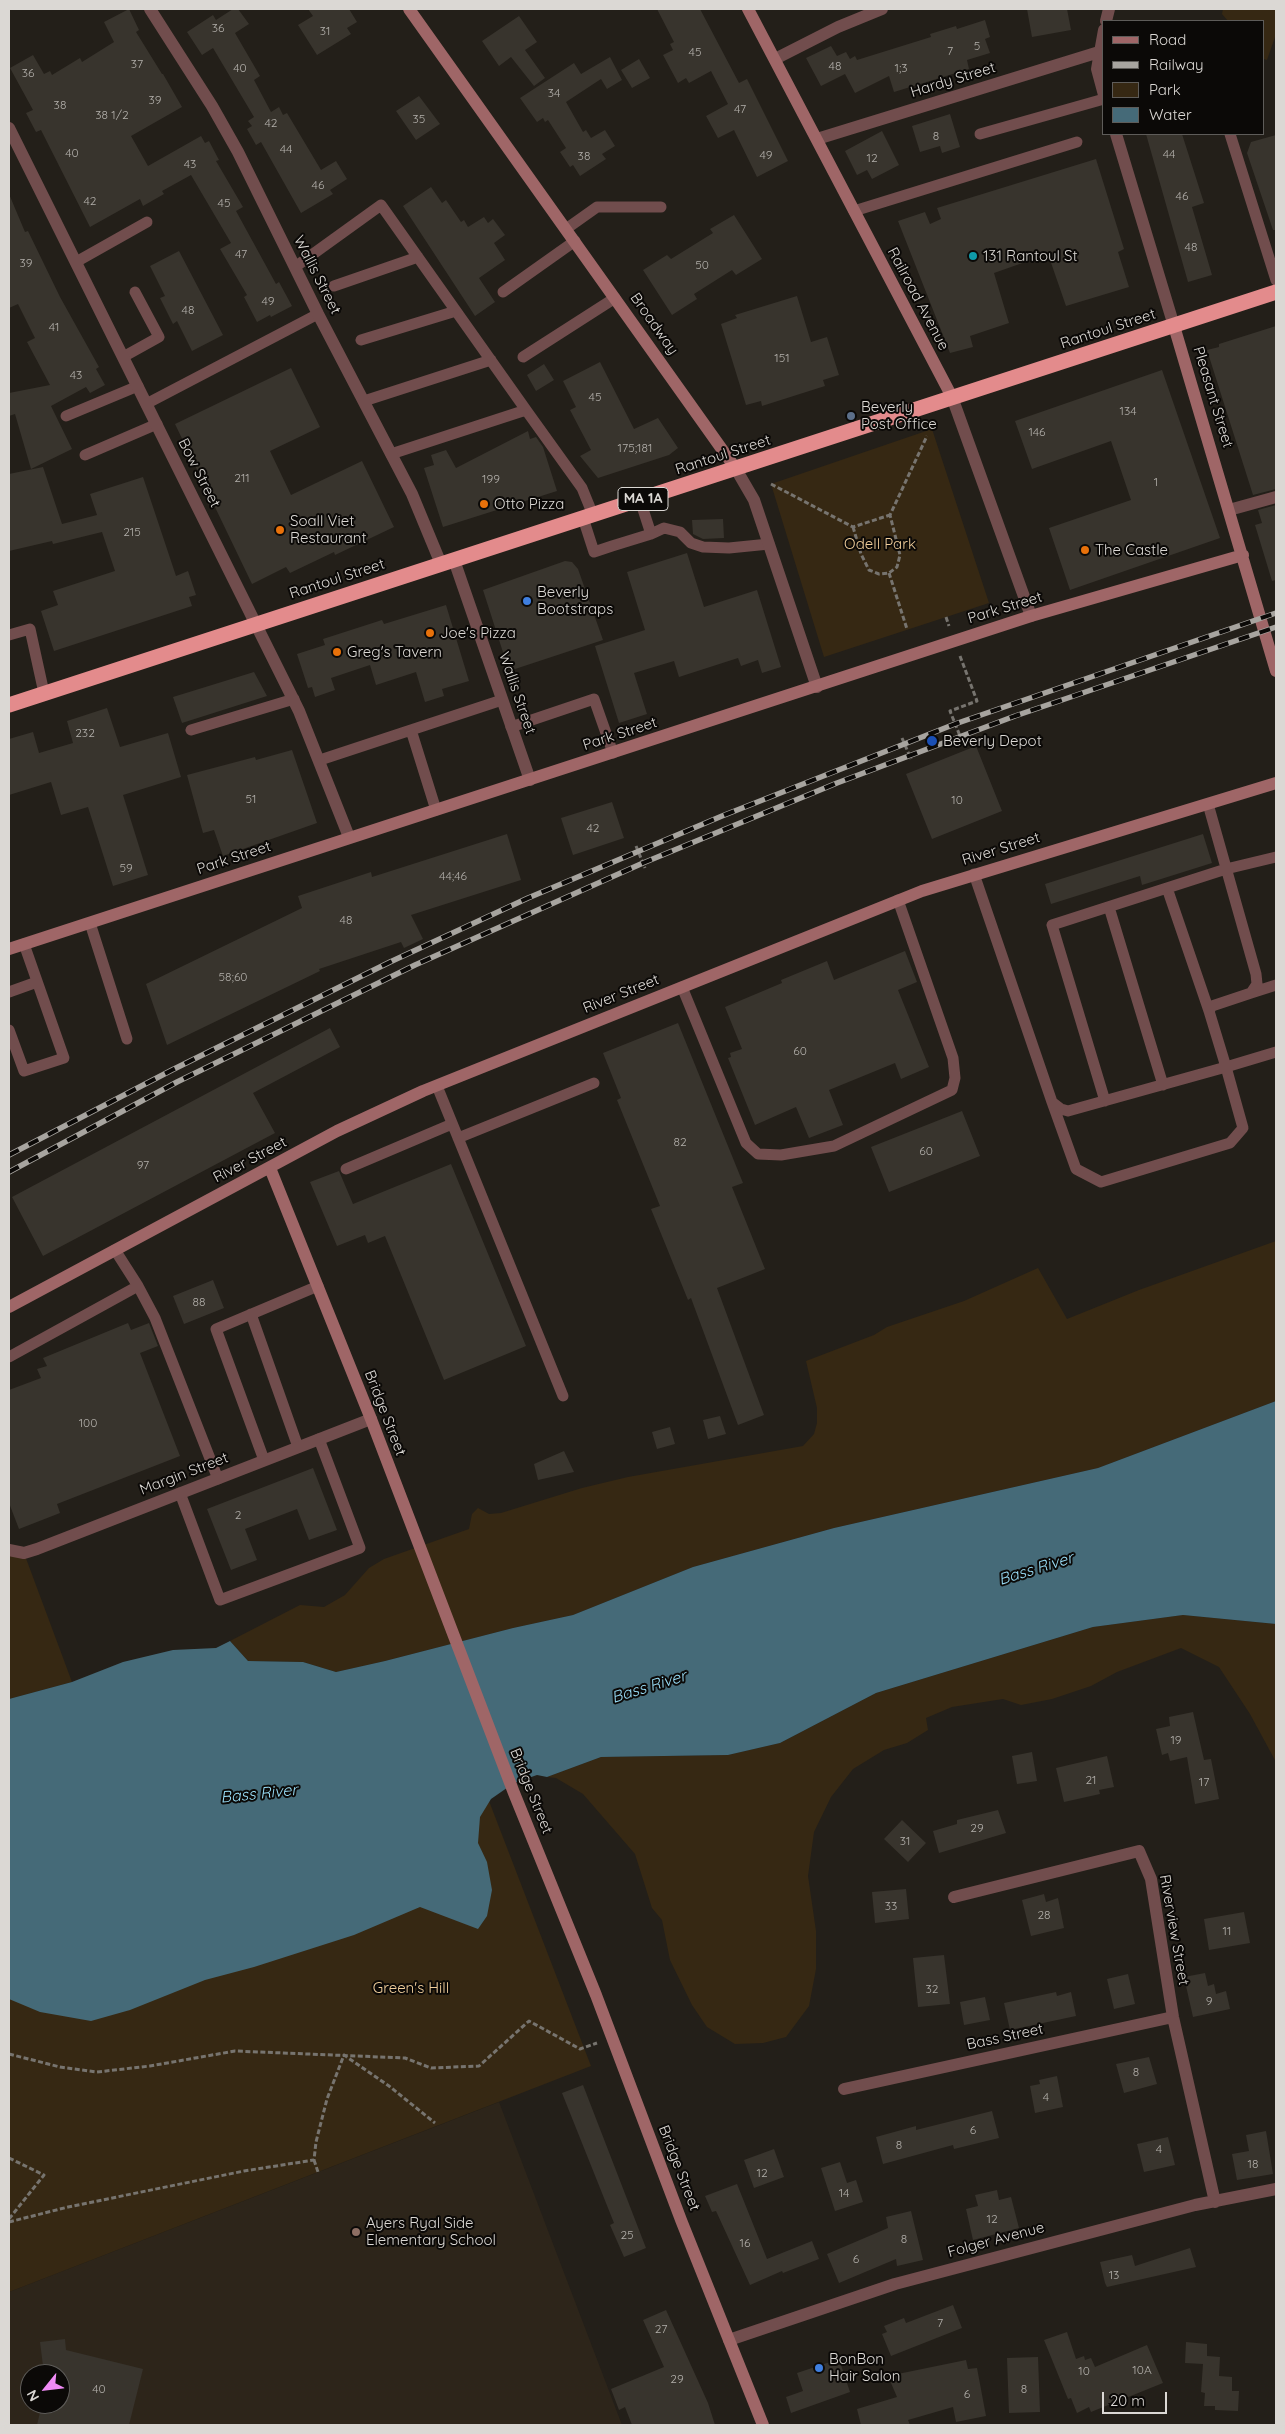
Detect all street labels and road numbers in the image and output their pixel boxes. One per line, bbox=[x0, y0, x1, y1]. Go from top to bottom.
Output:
street label: Hardy Street bbox=[908, 59, 998, 101]
street label: Wallis Street bbox=[290, 233, 344, 317]
street label: Railroad Avenue bbox=[883, 244, 953, 354]
street label: Broadway bbox=[626, 290, 682, 358]
street label: Rantoul Street bbox=[1058, 305, 1158, 353]
street label: Pleasant Street bbox=[1189, 344, 1237, 450]
street label: Rantoul Street bbox=[673, 431, 773, 479]
street label: Bow Street bbox=[174, 435, 224, 511]
road number: MA 1A bbox=[618, 488, 668, 510]
street label: Rantoul Street bbox=[287, 555, 387, 603]
street label: Park Street bbox=[966, 588, 1044, 628]
street label: Wallis Street bbox=[495, 650, 539, 736]
street label: Park Street bbox=[581, 714, 659, 754]
street label: River Street bbox=[960, 829, 1042, 869]
street label: Park Street bbox=[195, 838, 273, 878]
street label: River Street bbox=[580, 971, 662, 1017]
street label: River Street bbox=[210, 1133, 290, 1187]
street label: Bridge Street bbox=[360, 1368, 410, 1458]
street label: Margin Street bbox=[137, 1449, 231, 1499]
street label: Bridge Street bbox=[506, 1746, 556, 1836]
street label: Riverview Street bbox=[1155, 1873, 1193, 1987]
street label: Bass Street bbox=[965, 2020, 1045, 2054]
street label: Bridge Street bbox=[654, 2123, 704, 2213]
street label: Folger Avenue bbox=[946, 2218, 1046, 2262]

